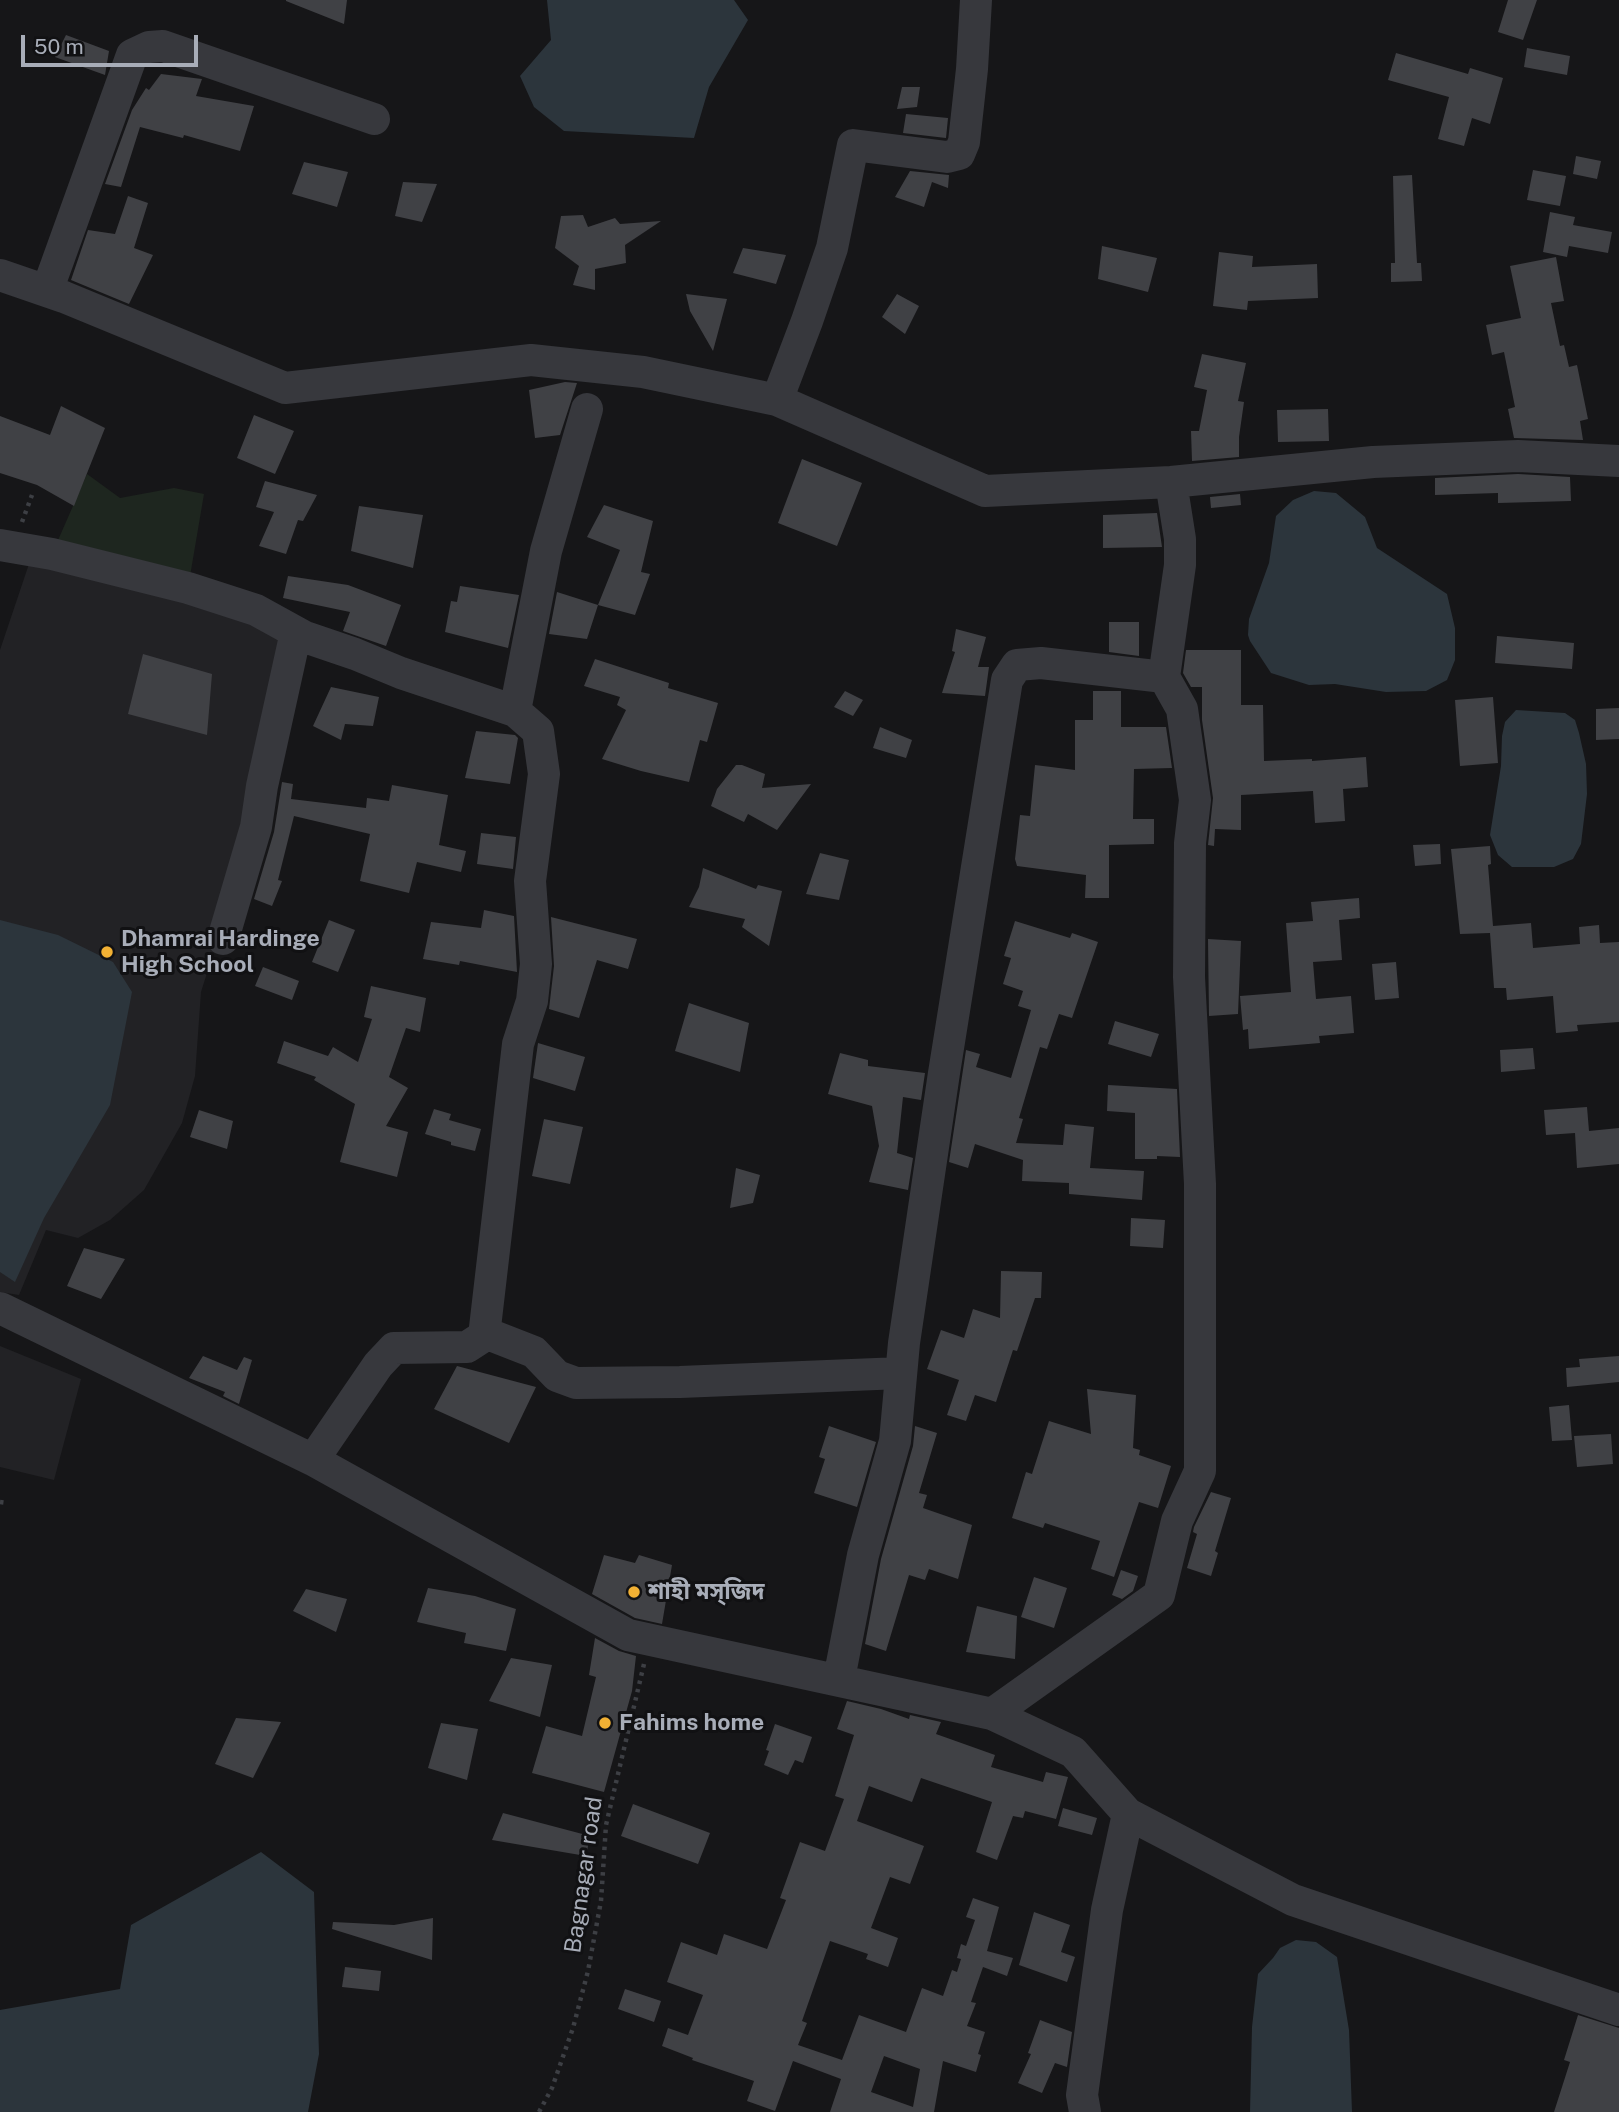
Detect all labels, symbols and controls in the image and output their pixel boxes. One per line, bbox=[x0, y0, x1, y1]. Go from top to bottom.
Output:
scale bar bbox=[24, 21, 201, 65]
text: 50 m bbox=[34, 34, 84, 59]
place label: Dhamrai Hardinge High School bbox=[121, 925, 320, 979]
marker: Dhamrai Hardinge High School bbox=[99, 944, 115, 960]
place label: শাহী মস্জিদ bbox=[648, 1578, 765, 1606]
marker: শাহী মস্জিদ bbox=[626, 1584, 642, 1600]
place label: Fahims home bbox=[619, 1709, 764, 1737]
marker: Fahims home bbox=[597, 1715, 613, 1731]
street label: Bagnagar road bbox=[559, 1795, 609, 1955]

